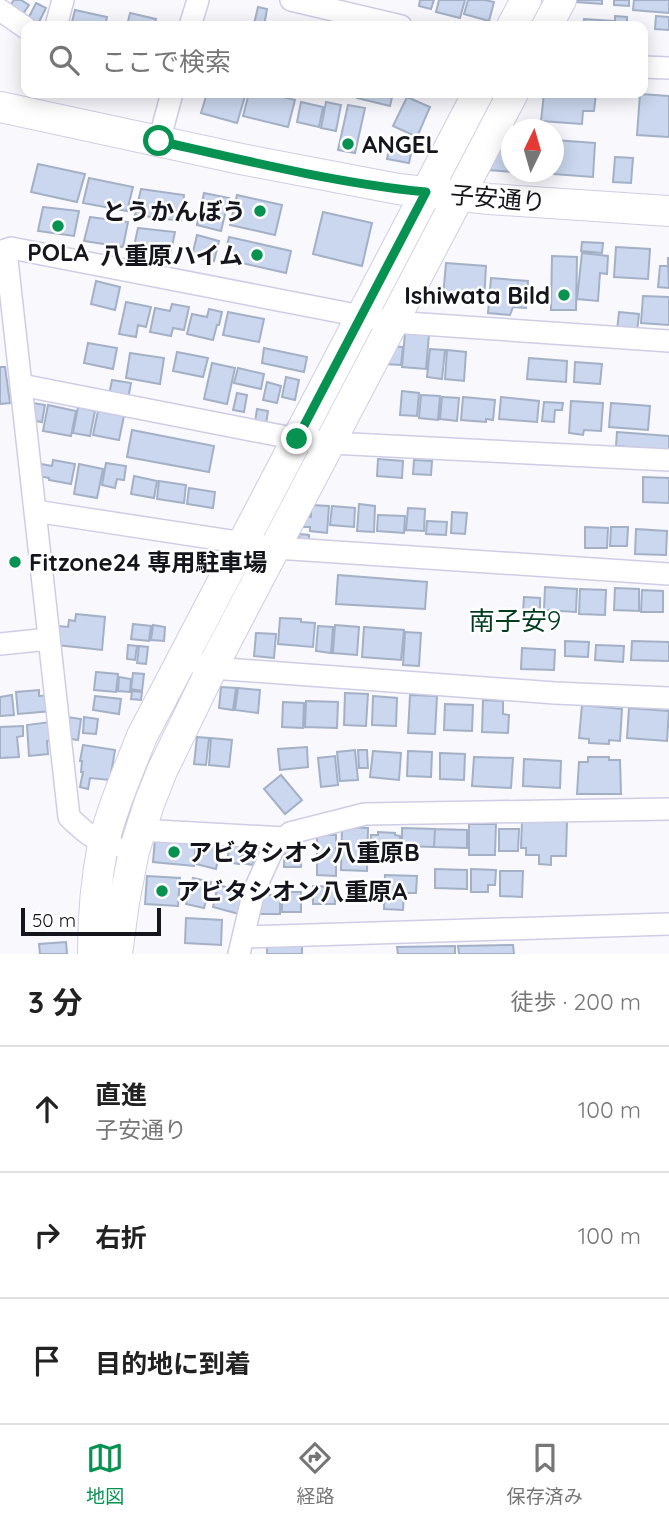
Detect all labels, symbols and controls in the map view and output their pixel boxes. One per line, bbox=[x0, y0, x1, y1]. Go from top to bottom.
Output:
search box bbox=[21, 21, 648, 98]
icon: search bbox=[45, 41, 83, 79]
text: ここで検索 bbox=[101, 45, 231, 78]
north arrow bbox=[501, 119, 564, 182]
route start bbox=[143, 125, 174, 156]
place label: ANGEL bbox=[362, 129, 439, 159]
marker: ANGEL bbox=[340, 136, 356, 152]
street label: 子安通り bbox=[449, 179, 547, 217]
place label: とうかんぼう bbox=[102, 196, 246, 226]
marker: とうかんぼう bbox=[252, 203, 268, 219]
marker: POLA bbox=[50, 218, 66, 234]
place label: POLA bbox=[27, 237, 89, 267]
place label: 八重原ハイム bbox=[100, 240, 243, 270]
marker: 八重原ハイム bbox=[249, 247, 265, 263]
place label: Ishiwata Bild bbox=[404, 280, 550, 310]
marker: Ishiwata Bild bbox=[556, 287, 572, 303]
route end bbox=[281, 423, 312, 454]
place label: Fitzone24 専用駐車場 bbox=[29, 547, 267, 577]
marker: Fitzone24 専用駐車場 bbox=[7, 554, 23, 570]
district label: 南子安9 bbox=[469, 604, 561, 637]
place label: アビタシオン八重原B bbox=[188, 837, 420, 867]
marker: アビタシオン八重原B bbox=[166, 844, 182, 860]
place label: アビタシオン八重原A bbox=[176, 876, 408, 906]
marker: アビタシオン八重原A bbox=[154, 883, 170, 899]
scale bar bbox=[21, 905, 161, 937]
text: 50 m bbox=[32, 908, 76, 932]
text: 3 分 bbox=[28, 983, 83, 1021]
text: 徒歩 · 200 m bbox=[511, 987, 641, 1016]
text: 直進 bbox=[95, 1078, 147, 1111]
icon: ahead bbox=[28, 1090, 66, 1128]
text: 100 m bbox=[578, 1095, 641, 1124]
text: 子安通り bbox=[95, 1115, 187, 1144]
icon: right bbox=[28, 1216, 66, 1254]
text: 右折 bbox=[95, 1221, 147, 1254]
text: 100 m bbox=[578, 1221, 641, 1250]
icon: arrive bbox=[28, 1342, 66, 1380]
text: 目的地に到着 bbox=[95, 1347, 251, 1380]
tab: 地図 bbox=[86, 1439, 124, 1508]
tab: 経路 bbox=[296, 1439, 335, 1508]
tab: 保存済み bbox=[507, 1439, 583, 1508]

